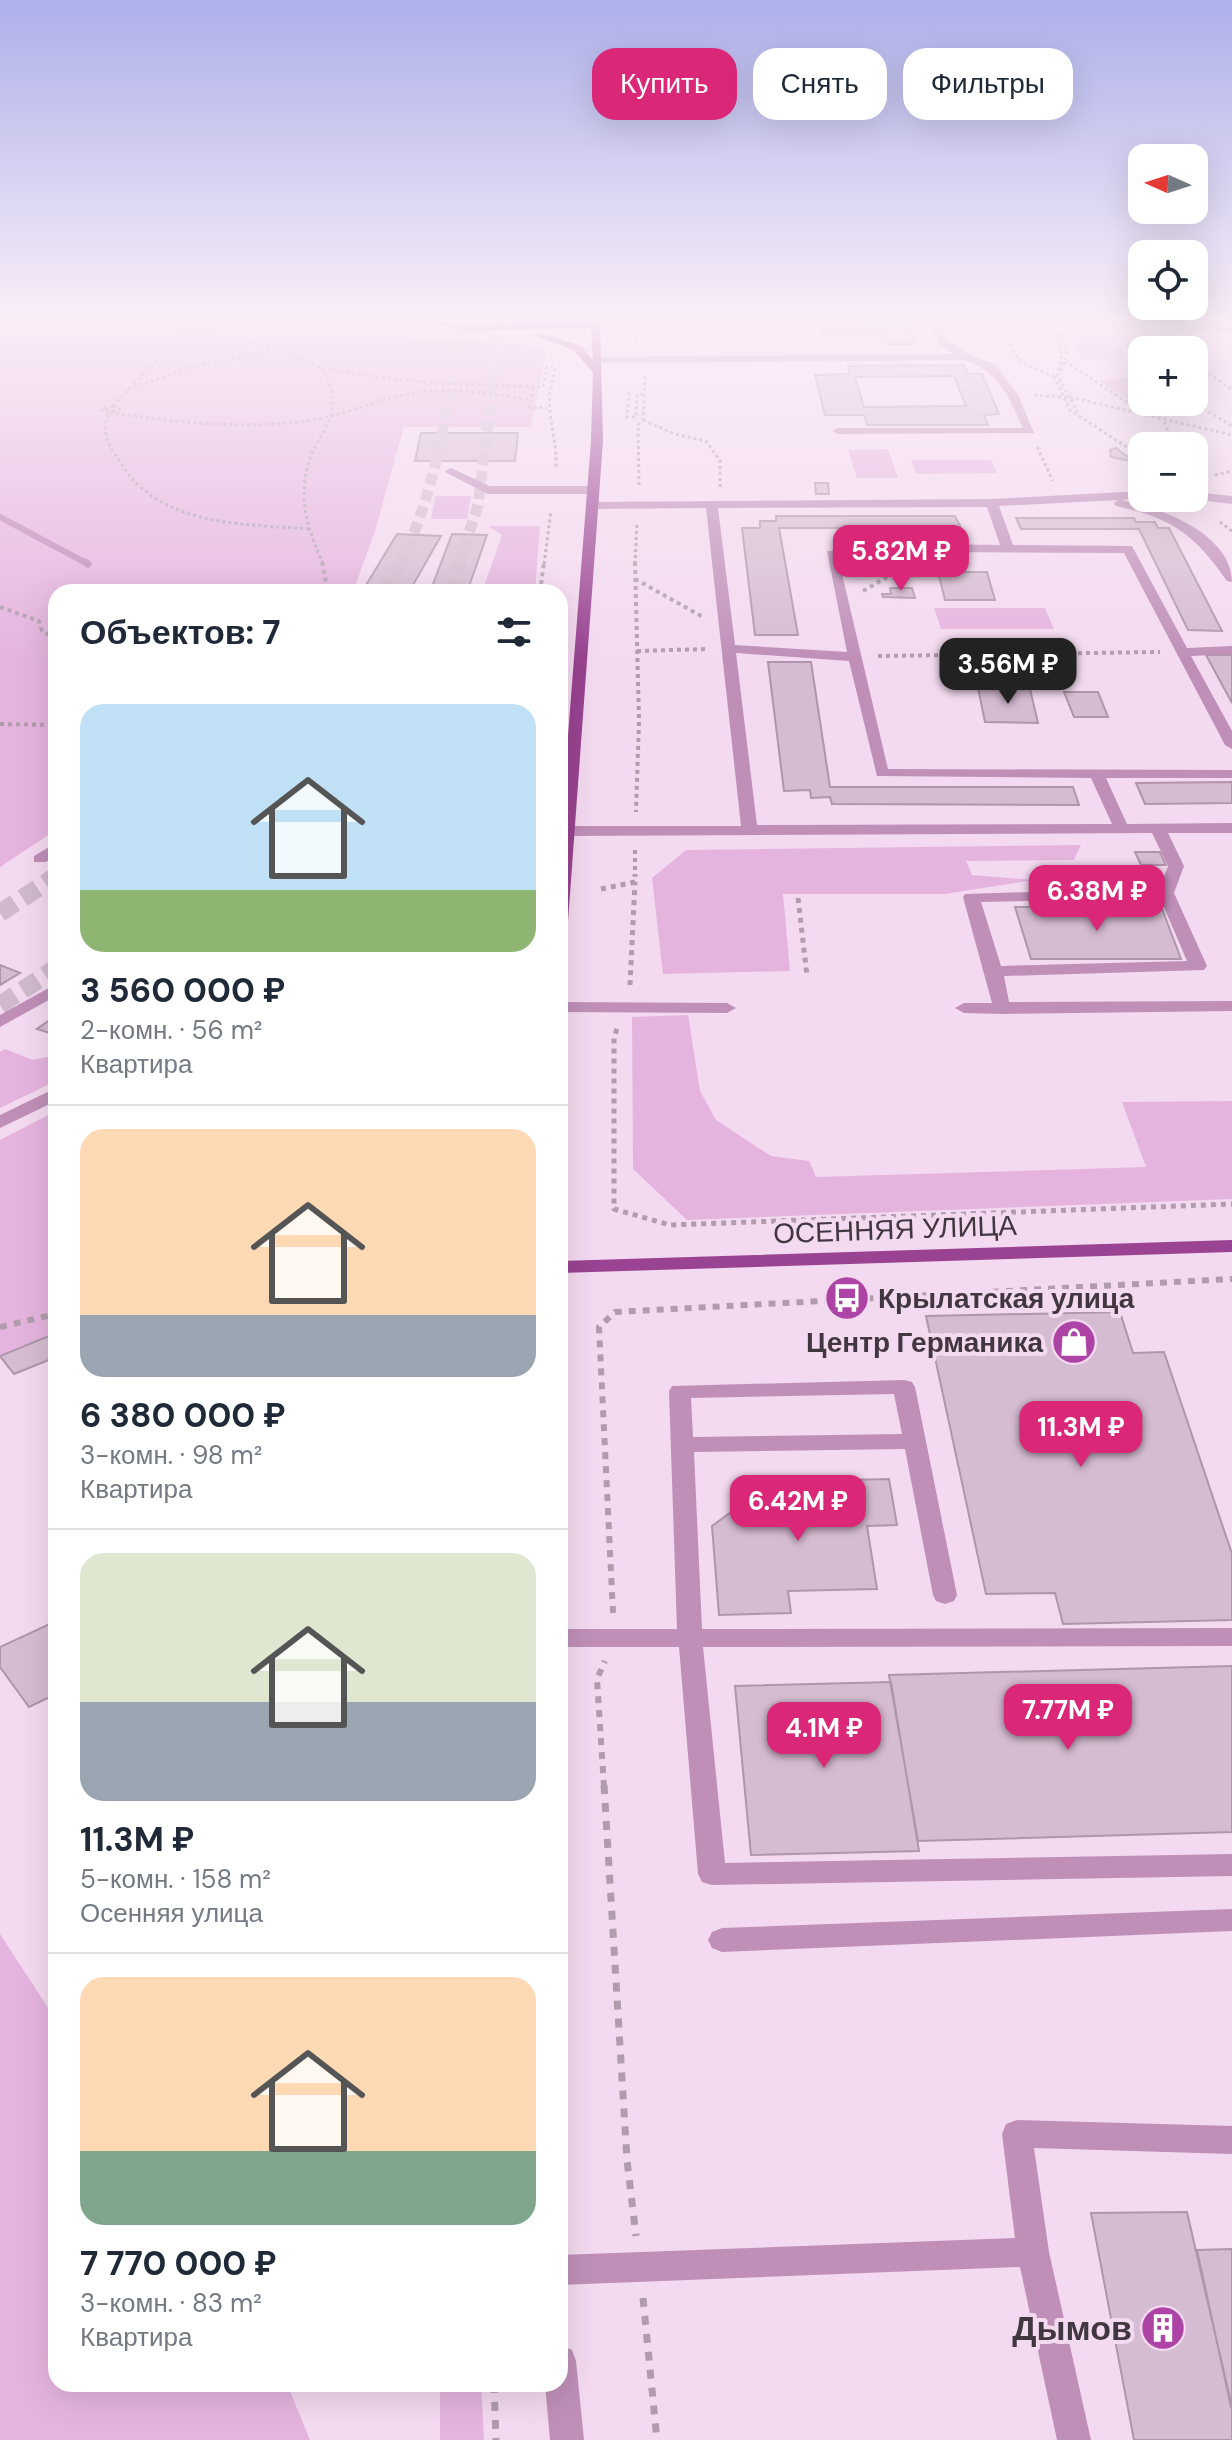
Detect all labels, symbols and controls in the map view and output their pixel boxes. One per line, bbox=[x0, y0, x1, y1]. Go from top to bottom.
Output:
chip: Купить bbox=[592, 48, 737, 120]
chip: Снять bbox=[753, 48, 887, 120]
chip: Фильтры bbox=[903, 48, 1073, 120]
north arrow bbox=[1128, 144, 1208, 224]
map controls bbox=[1128, 144, 1208, 512]
button: locate bbox=[1128, 240, 1208, 320]
button: + bbox=[1128, 336, 1208, 416]
button: − bbox=[1128, 432, 1208, 512]
pin: 5.82M ₽ bbox=[827, 525, 975, 593]
text: 5.82M ₽ bbox=[851, 534, 951, 568]
text: Объектов: 7 bbox=[80, 610, 280, 655]
icon: filters bbox=[492, 610, 536, 654]
pin: 3.56M ₽ bbox=[934, 638, 1082, 706]
text: 3.56M ₽ bbox=[957, 647, 1059, 681]
icon: home bbox=[236, 756, 380, 900]
pin: 6.38M ₽ bbox=[1023, 865, 1171, 933]
text: 6.38M ₽ bbox=[1047, 874, 1147, 908]
text: 3 560 000 ₽ bbox=[80, 968, 285, 1013]
text: 2-комн. · 56 m² bbox=[80, 1013, 262, 1047]
text: Квартира bbox=[80, 1047, 192, 1081]
icon: home bbox=[236, 1181, 380, 1325]
street label: ОСЕННЯЯ УЛИЦА bbox=[773, 1207, 1018, 1252]
bus stop icon: Крылатская улица bbox=[823, 1274, 871, 1322]
place label: Крылатская улица bbox=[878, 1280, 1135, 1317]
shop icon: Центр Германика bbox=[1050, 1318, 1098, 1366]
place label: Центр Германика bbox=[806, 1324, 1043, 1361]
text: 6 380 000 ₽ bbox=[80, 1393, 286, 1438]
pin: 11.3M ₽ bbox=[1007, 1401, 1155, 1469]
text: 11.3M ₽ bbox=[1037, 1410, 1125, 1444]
text: 3-комн. · 98 m² bbox=[80, 1438, 262, 1472]
text: Квартира bbox=[80, 1472, 192, 1506]
pin: 6.42M ₽ bbox=[724, 1475, 872, 1543]
text: 6.42M ₽ bbox=[748, 1484, 848, 1518]
icon: home bbox=[236, 1605, 380, 1749]
pin: 7.77M ₽ bbox=[994, 1684, 1142, 1752]
text: 7.77M ₽ bbox=[1022, 1693, 1114, 1727]
pin: 4.1M ₽ bbox=[759, 1702, 889, 1770]
text: 4.1M ₽ bbox=[785, 1711, 863, 1745]
text: 11.3M ₽ bbox=[80, 1817, 194, 1862]
text: 5-комн. · 158 m² bbox=[80, 1862, 271, 1896]
text: Осенняя улица bbox=[80, 1896, 263, 1930]
icon: home bbox=[236, 2029, 380, 2173]
text: 7 770 000 ₽ bbox=[80, 2241, 277, 2286]
text: 3-комн. · 83 m² bbox=[80, 2286, 262, 2320]
building icon: Дымов bbox=[1139, 2304, 1187, 2352]
place label: Дымов bbox=[1012, 2306, 1132, 2351]
text: Квартира bbox=[80, 2320, 192, 2354]

